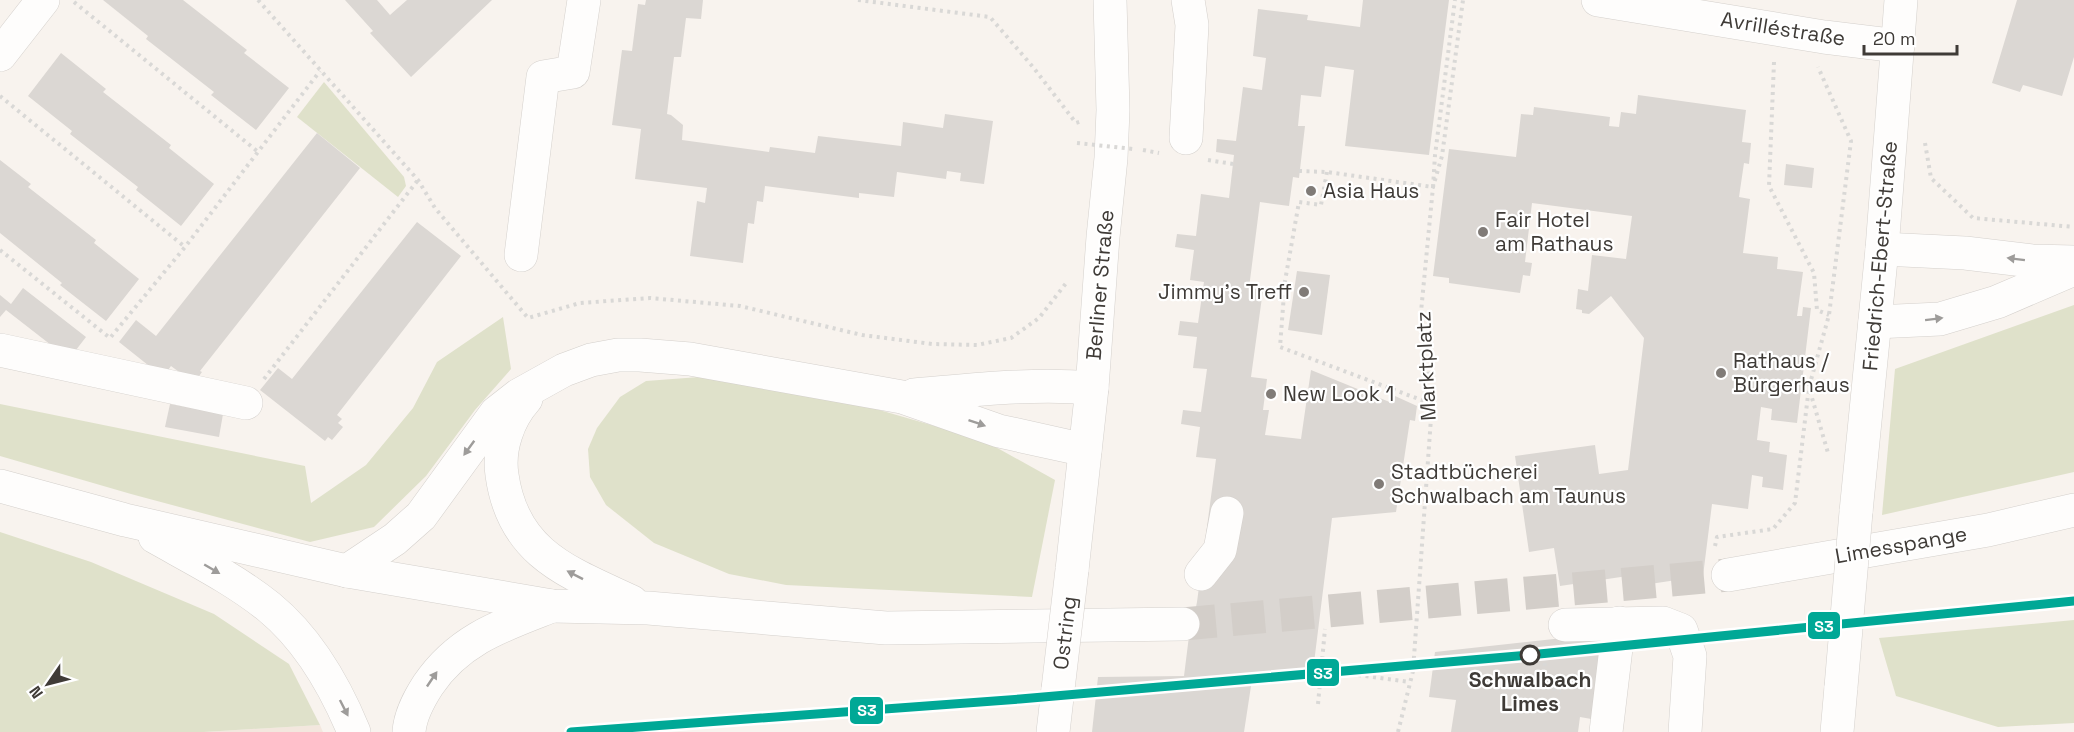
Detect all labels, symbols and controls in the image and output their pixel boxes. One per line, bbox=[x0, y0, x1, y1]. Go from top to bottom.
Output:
street label: Avrilléstraße bbox=[1719, 5, 1847, 52]
scale bar bbox=[1864, 18, 1957, 56]
text: 20 m bbox=[1873, 27, 1916, 50]
street label: Friedrich-Ebert-Straße bbox=[1856, 140, 1903, 372]
place label: Asia Haus bbox=[1323, 177, 1419, 204]
marker: Asia Haus bbox=[1304, 184, 1318, 198]
place label: Fair Hotel am Rathaus bbox=[1495, 206, 1613, 257]
street label: Berliner Straße bbox=[1079, 209, 1120, 361]
marker: Fair Hotel am Rathaus bbox=[1476, 225, 1490, 239]
one-way arrow bbox=[2006, 255, 2025, 264]
place label: Jimmy's Treff bbox=[1158, 278, 1292, 305]
marker: Jimmy's Treff bbox=[1297, 285, 1311, 299]
street label: Marktplatz bbox=[1409, 310, 1442, 422]
one-way arrow bbox=[1924, 314, 1943, 324]
place label: Rathaus / Bürgerhaus bbox=[1733, 347, 1850, 398]
marker: Rathaus / Bürgerhaus bbox=[1714, 366, 1728, 380]
place label: New Look 1 bbox=[1283, 380, 1394, 407]
marker: New Look 1 bbox=[1264, 387, 1278, 401]
one-way arrow bbox=[968, 418, 986, 428]
one-way arrow bbox=[463, 440, 475, 456]
place label: Stadtbücherei Schwalbach am Taunus bbox=[1391, 458, 1626, 509]
marker: Stadtbücherei Schwalbach am Taunus bbox=[1372, 477, 1386, 491]
street label: Limesspange bbox=[1833, 520, 1969, 569]
one-way arrow bbox=[204, 564, 220, 575]
one-way arrow bbox=[567, 571, 584, 580]
street label: Ostring bbox=[1047, 595, 1082, 671]
line badge: S3 bbox=[1807, 611, 1841, 640]
text: S3 bbox=[1814, 616, 1834, 637]
marker: Schwalbach Limes bbox=[1520, 645, 1540, 665]
north arrow bbox=[18, 654, 78, 714]
line badge: S3 bbox=[1306, 658, 1340, 687]
text: S3 bbox=[1313, 663, 1333, 684]
place label: Schwalbach Limes bbox=[1469, 666, 1591, 717]
one-way arrow bbox=[426, 671, 437, 687]
text: N bbox=[24, 682, 48, 703]
line badge: S3 bbox=[849, 696, 884, 725]
one-way arrow bbox=[339, 700, 348, 717]
text: S3 bbox=[857, 700, 877, 721]

